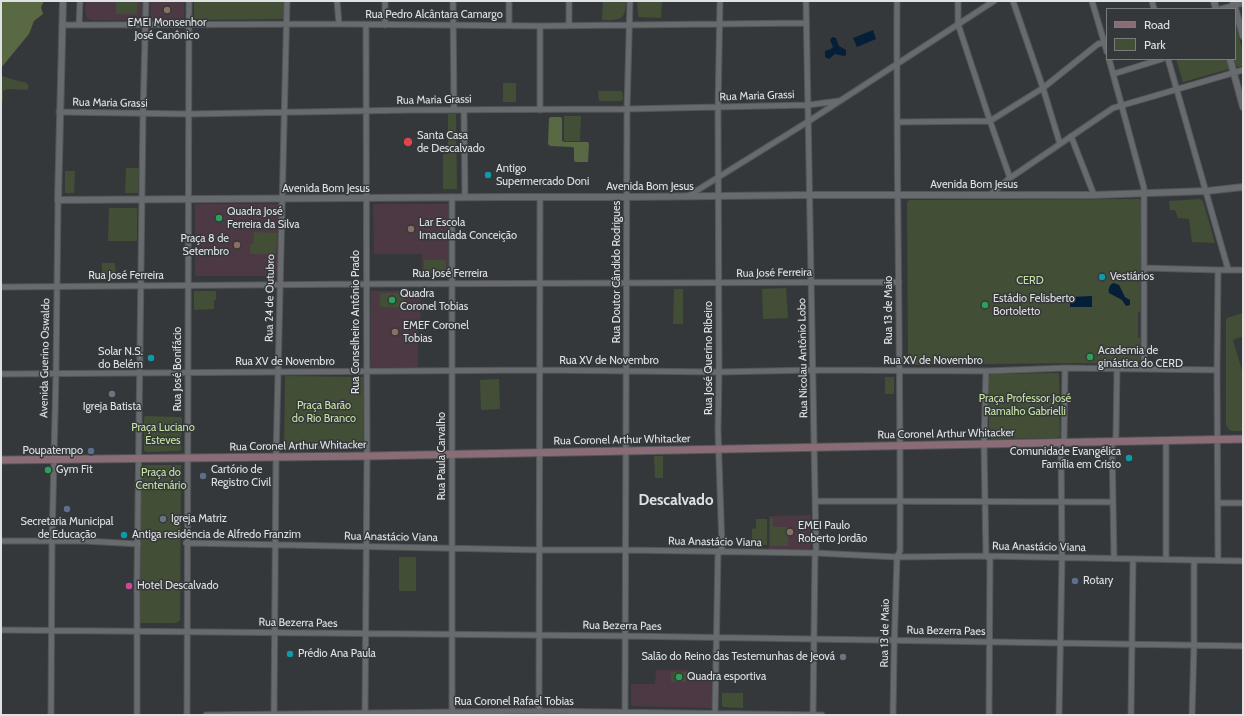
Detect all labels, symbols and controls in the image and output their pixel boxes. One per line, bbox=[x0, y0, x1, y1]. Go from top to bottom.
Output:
marker: EMEI Monsenhor José Canônico bbox=[162, 5, 172, 15]
street label: Rua Pedro Alcântara Camargo bbox=[365, 8, 503, 22]
legend bbox=[1106, 8, 1236, 60]
place label: EMEI Monsenhor José Canônico bbox=[127, 16, 207, 42]
text: Road bbox=[1144, 17, 1170, 32]
text: Park bbox=[1144, 37, 1166, 52]
street label: Rua Maria Grassi bbox=[719, 88, 795, 104]
street label: Rua Maria Grassi bbox=[396, 93, 472, 107]
street label: Rua Maria Grassi bbox=[72, 96, 148, 110]
place label: Santa Casa de Descalvado bbox=[417, 129, 485, 155]
marker: Santa Casa de Descalvado bbox=[402, 136, 414, 148]
place label: Antigo Supermercado Doni bbox=[496, 162, 589, 188]
marker: Antigo Supermercado Doni bbox=[483, 170, 493, 180]
street label: Avenida Bom Jesus bbox=[930, 178, 1018, 192]
street label: Avenida Bom Jesus bbox=[606, 180, 694, 194]
street label: Avenida Bom Jesus bbox=[282, 182, 370, 196]
street label: Rua Doutor Cândido Rodrigues bbox=[610, 201, 624, 343]
place label: Quadra José Ferreira da Silva bbox=[227, 205, 300, 231]
marker: Quadra José Ferreira da Silva bbox=[214, 213, 224, 223]
place label: Lar Escola Imaculada Conceição bbox=[419, 216, 517, 242]
marker: Lar Escola Imaculada Conceição bbox=[406, 224, 416, 234]
place label: Praça 8 de Setembro bbox=[180, 232, 229, 258]
marker: Praça 8 de Setembro bbox=[232, 240, 242, 250]
street label: Rua Conselheiro Antônio Prado bbox=[349, 250, 363, 394]
street label: Rua 24 de Outubro bbox=[263, 254, 277, 342]
street label: Rua José Ferreira bbox=[736, 266, 812, 280]
street label: Rua José Ferreira bbox=[412, 267, 488, 281]
street label: Rua José Ferreira bbox=[88, 269, 164, 283]
place label: Vestiários bbox=[1110, 270, 1154, 284]
marker: Vestiários bbox=[1097, 272, 1107, 282]
park label: CERD bbox=[1016, 274, 1044, 288]
street label: Rua 13 de Maio bbox=[882, 276, 896, 344]
place label: Quadra Coronel Tobias bbox=[400, 287, 468, 313]
place label: Estádio Felisberto Bortoletto bbox=[993, 292, 1075, 318]
marker: Quadra Coronel Tobias bbox=[387, 295, 397, 305]
street label: Avenida Guerino Oswaldo bbox=[37, 298, 53, 418]
street label: Rua Nicolau Antônio Lobo bbox=[795, 298, 811, 418]
marker: Estádio Felisberto Bortoletto bbox=[980, 300, 990, 310]
street label: Rua José Querino Ribeiro bbox=[702, 301, 716, 415]
place label: EMEF Coronel Tobias bbox=[403, 319, 469, 345]
street label: Rua José Bonifácio bbox=[171, 327, 185, 411]
marker: EMEF Coronel Tobias bbox=[390, 327, 400, 337]
place label: Academia de ginástica do CERD bbox=[1098, 344, 1183, 370]
place label: Solar N.S. do Belém bbox=[98, 345, 143, 371]
marker: Academia de ginástica do CERD bbox=[1085, 352, 1095, 362]
marker: Solar N.S. do Belém bbox=[146, 353, 156, 363]
street label: Rua XV de Novembro bbox=[559, 354, 659, 368]
street label: Rua XV de Novembro bbox=[883, 354, 983, 368]
street label: Rua XV de Novembro bbox=[235, 355, 335, 369]
marker: Igreja Batista bbox=[107, 389, 117, 399]
park label: Praça Professor José Ramalho Gabrielli bbox=[979, 392, 1071, 418]
park label: Praça Barão do Rio Branco bbox=[292, 399, 356, 425]
place label: Igreja Batista bbox=[83, 400, 141, 414]
street label: Rua Paula Carvalho bbox=[435, 412, 449, 500]
park label: Praça Luciano Esteves bbox=[131, 421, 195, 447]
street label: Rua Coronel Arthur Whitacker bbox=[877, 426, 1015, 442]
street label: Rua Coronel Arthur Whitacker bbox=[553, 432, 691, 448]
street label: Rua Coronel Arthur Whitacker bbox=[229, 438, 367, 454]
place label: Poupatempo bbox=[23, 444, 83, 458]
place label: Comunidade Evangélica Família em Cristo bbox=[1010, 445, 1121, 471]
marker: Poupatempo bbox=[86, 446, 96, 456]
marker: Comunidade Evangélica Família em Cristo bbox=[1124, 453, 1134, 463]
place label: Gym Fit bbox=[56, 463, 93, 477]
place label: Cartório de Registro Civil bbox=[211, 463, 271, 489]
marker: Gym Fit bbox=[43, 465, 53, 475]
park label: Praça do Centenário bbox=[136, 466, 186, 492]
marker: Cartório de Registro Civil bbox=[198, 471, 208, 481]
district label: Descalvado bbox=[639, 492, 713, 510]
marker: Secretaria Municipal de Educação bbox=[62, 504, 72, 514]
place label: Igreja Matriz bbox=[171, 512, 227, 526]
marker: Igreja Matriz bbox=[158, 514, 168, 524]
place label: Secretaria Municipal de Educação bbox=[21, 515, 113, 541]
place label: EMEI Paulo Roberto Jordão bbox=[798, 519, 867, 545]
marker: EMEI Paulo Roberto Jordão bbox=[785, 527, 795, 537]
place label: Antiga residência de Alfredo Franzim bbox=[132, 528, 301, 542]
marker: Antiga residência de Alfredo Franzim bbox=[119, 530, 129, 540]
street label: Rua Anastácio Viana bbox=[344, 530, 438, 544]
street label: Rua Anastácio Viana bbox=[668, 535, 762, 549]
street label: Rua Anastácio Viana bbox=[992, 540, 1086, 554]
place label: Rotary bbox=[1083, 574, 1113, 588]
marker: Rotary bbox=[1070, 576, 1080, 586]
place label: Hotel Descalvado bbox=[137, 579, 219, 593]
marker: Hotel Descalvado bbox=[124, 581, 134, 591]
street label: Rua 13 de Maio bbox=[878, 599, 892, 667]
street label: Rua Bezerra Paes bbox=[258, 616, 338, 630]
street label: Rua Bezerra Paes bbox=[582, 619, 662, 633]
street label: Rua Bezerra Paes bbox=[906, 624, 986, 638]
place label: Prédio Ana Paula bbox=[298, 647, 376, 661]
marker: Prédio Ana Paula bbox=[285, 649, 295, 659]
place label: Salão do Reino das Testemunhas de Jeová bbox=[641, 650, 835, 664]
marker: Salão do Reino das Testemunhas de Jeová bbox=[838, 652, 848, 662]
place label: Quadra esportiva bbox=[687, 670, 766, 684]
marker: Quadra esportiva bbox=[674, 672, 684, 682]
street label: Rua Coronel Rafael Tobias bbox=[454, 695, 574, 709]

